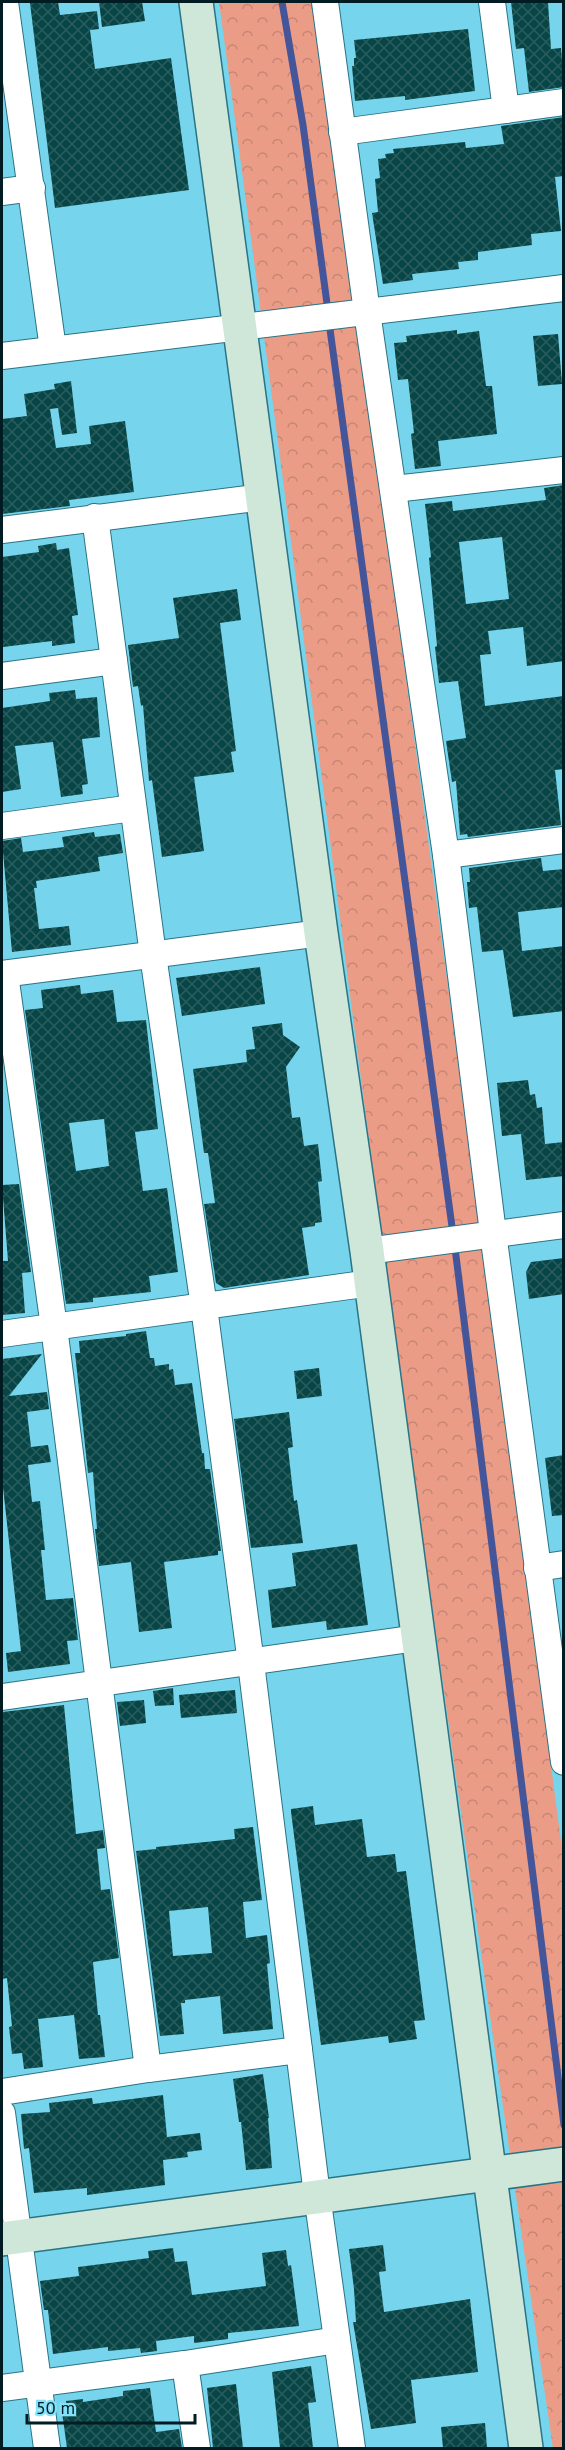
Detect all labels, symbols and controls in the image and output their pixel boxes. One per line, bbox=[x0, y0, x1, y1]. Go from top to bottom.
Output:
scale bar bbox=[27, 2387, 195, 2425]
text: 50 m bbox=[36, 2396, 75, 2419]

